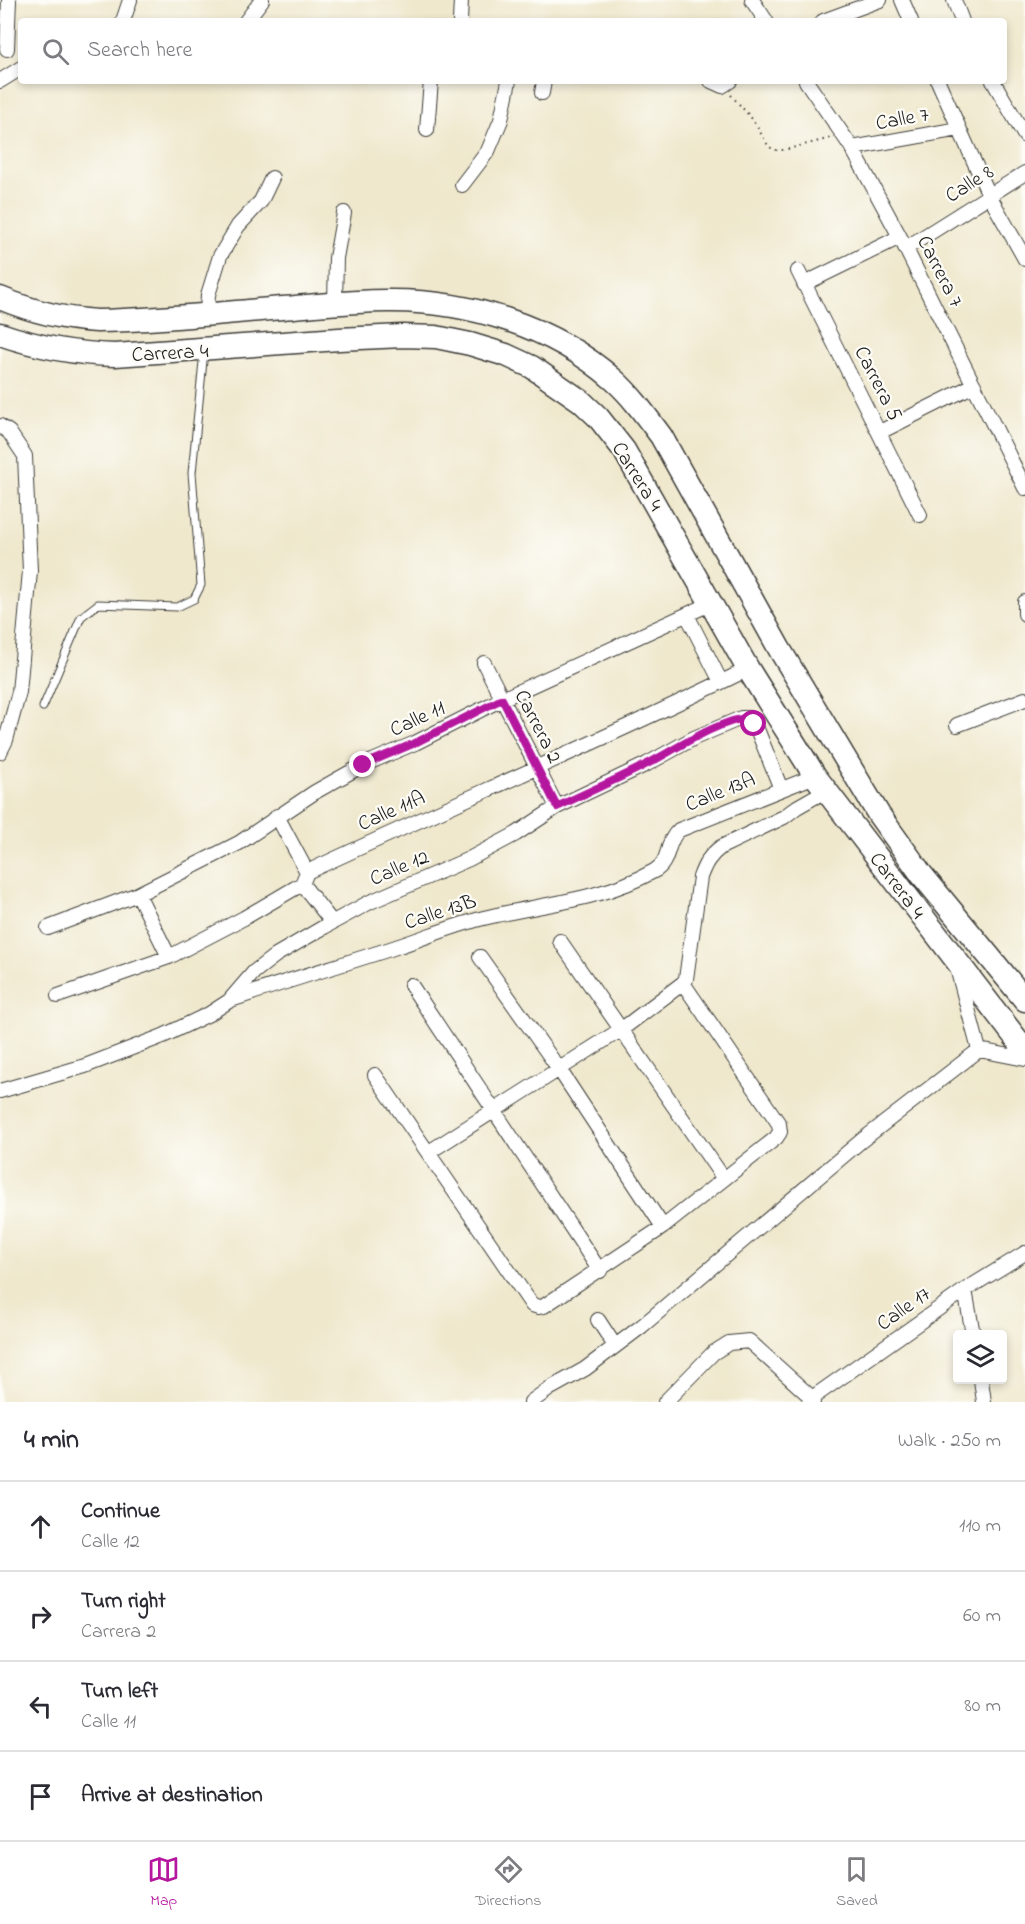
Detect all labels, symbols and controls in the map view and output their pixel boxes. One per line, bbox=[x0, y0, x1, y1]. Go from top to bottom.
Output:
search box bbox=[18, 18, 1007, 84]
icon: search bbox=[39, 35, 72, 68]
text: Search here bbox=[87, 35, 192, 67]
street label: Calle 7 bbox=[874, 101, 932, 139]
street label: Calle 8 bbox=[940, 158, 1000, 211]
street label: Carrera 7 bbox=[908, 231, 970, 313]
street label: Carrera 4 bbox=[131, 337, 210, 371]
street label: Carrera 5 bbox=[846, 341, 909, 427]
street label: Carrera 4 bbox=[603, 436, 670, 518]
street label: Carrera 2 bbox=[506, 685, 568, 769]
street label: Calle 11 bbox=[385, 694, 451, 746]
route start bbox=[740, 710, 766, 736]
route end bbox=[349, 751, 375, 777]
street label: Calle 13A bbox=[681, 765, 760, 820]
street label: Calle 11A bbox=[353, 784, 430, 840]
street label: Calle 12 bbox=[366, 843, 434, 895]
street label: Carrera 4 bbox=[861, 846, 932, 926]
street label: Calle 13B bbox=[401, 887, 480, 939]
street label: Calle 17 bbox=[871, 1280, 938, 1339]
map controls bbox=[953, 1330, 1007, 1384]
button: layers bbox=[953, 1330, 1007, 1384]
text: 4 min bbox=[24, 1422, 79, 1460]
text: Walk · 250 m bbox=[898, 1427, 1001, 1456]
text: Continue bbox=[81, 1496, 160, 1528]
icon: ahead bbox=[24, 1510, 57, 1543]
text: 110 m bbox=[959, 1512, 1001, 1541]
text: Calle 12 bbox=[81, 1528, 140, 1557]
text: Turn right bbox=[81, 1586, 166, 1618]
icon: right bbox=[24, 1600, 57, 1633]
text: 60 m bbox=[963, 1602, 1001, 1631]
text: Carrera 2 bbox=[81, 1618, 156, 1647]
text: Turn left bbox=[81, 1676, 158, 1708]
icon: left bbox=[24, 1690, 57, 1723]
text: 80 m bbox=[964, 1692, 1001, 1721]
text: Calle 11 bbox=[81, 1708, 136, 1737]
icon: arrive bbox=[24, 1780, 57, 1813]
text: Arrive at destination bbox=[81, 1780, 263, 1812]
tab: Map bbox=[147, 1853, 180, 1913]
tab: Directions bbox=[475, 1853, 541, 1913]
tab: Saved bbox=[836, 1853, 878, 1913]

